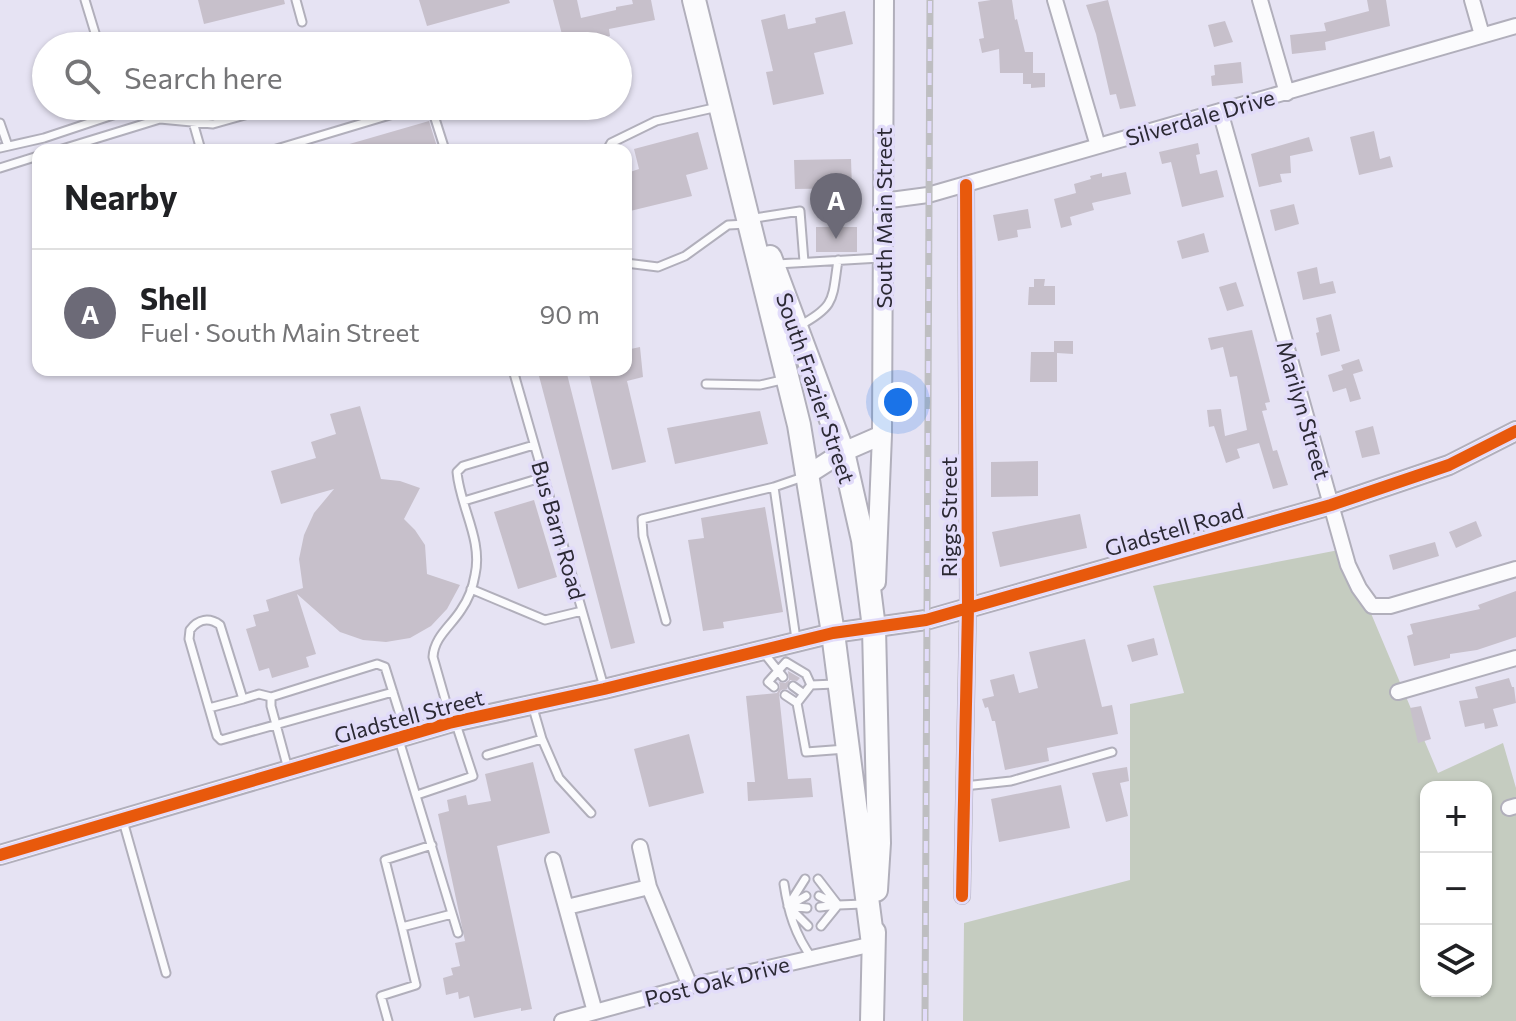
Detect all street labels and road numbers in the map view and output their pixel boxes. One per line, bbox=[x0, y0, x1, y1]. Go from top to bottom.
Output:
street label: Silverdale Drive bbox=[1122, 83, 1278, 151]
street label: South Main Street bbox=[870, 127, 897, 309]
street label: South Frazier Street bbox=[771, 289, 861, 487]
street label: Marilyn Street bbox=[1271, 338, 1337, 482]
street label: Bus Barn Road bbox=[526, 457, 592, 603]
street label: Riggs Street bbox=[935, 457, 962, 577]
street label: Gladstell Road bbox=[1101, 496, 1247, 562]
street label: Gladstell Street bbox=[331, 683, 487, 749]
street label: Post Oak Drive bbox=[642, 950, 792, 1012]

